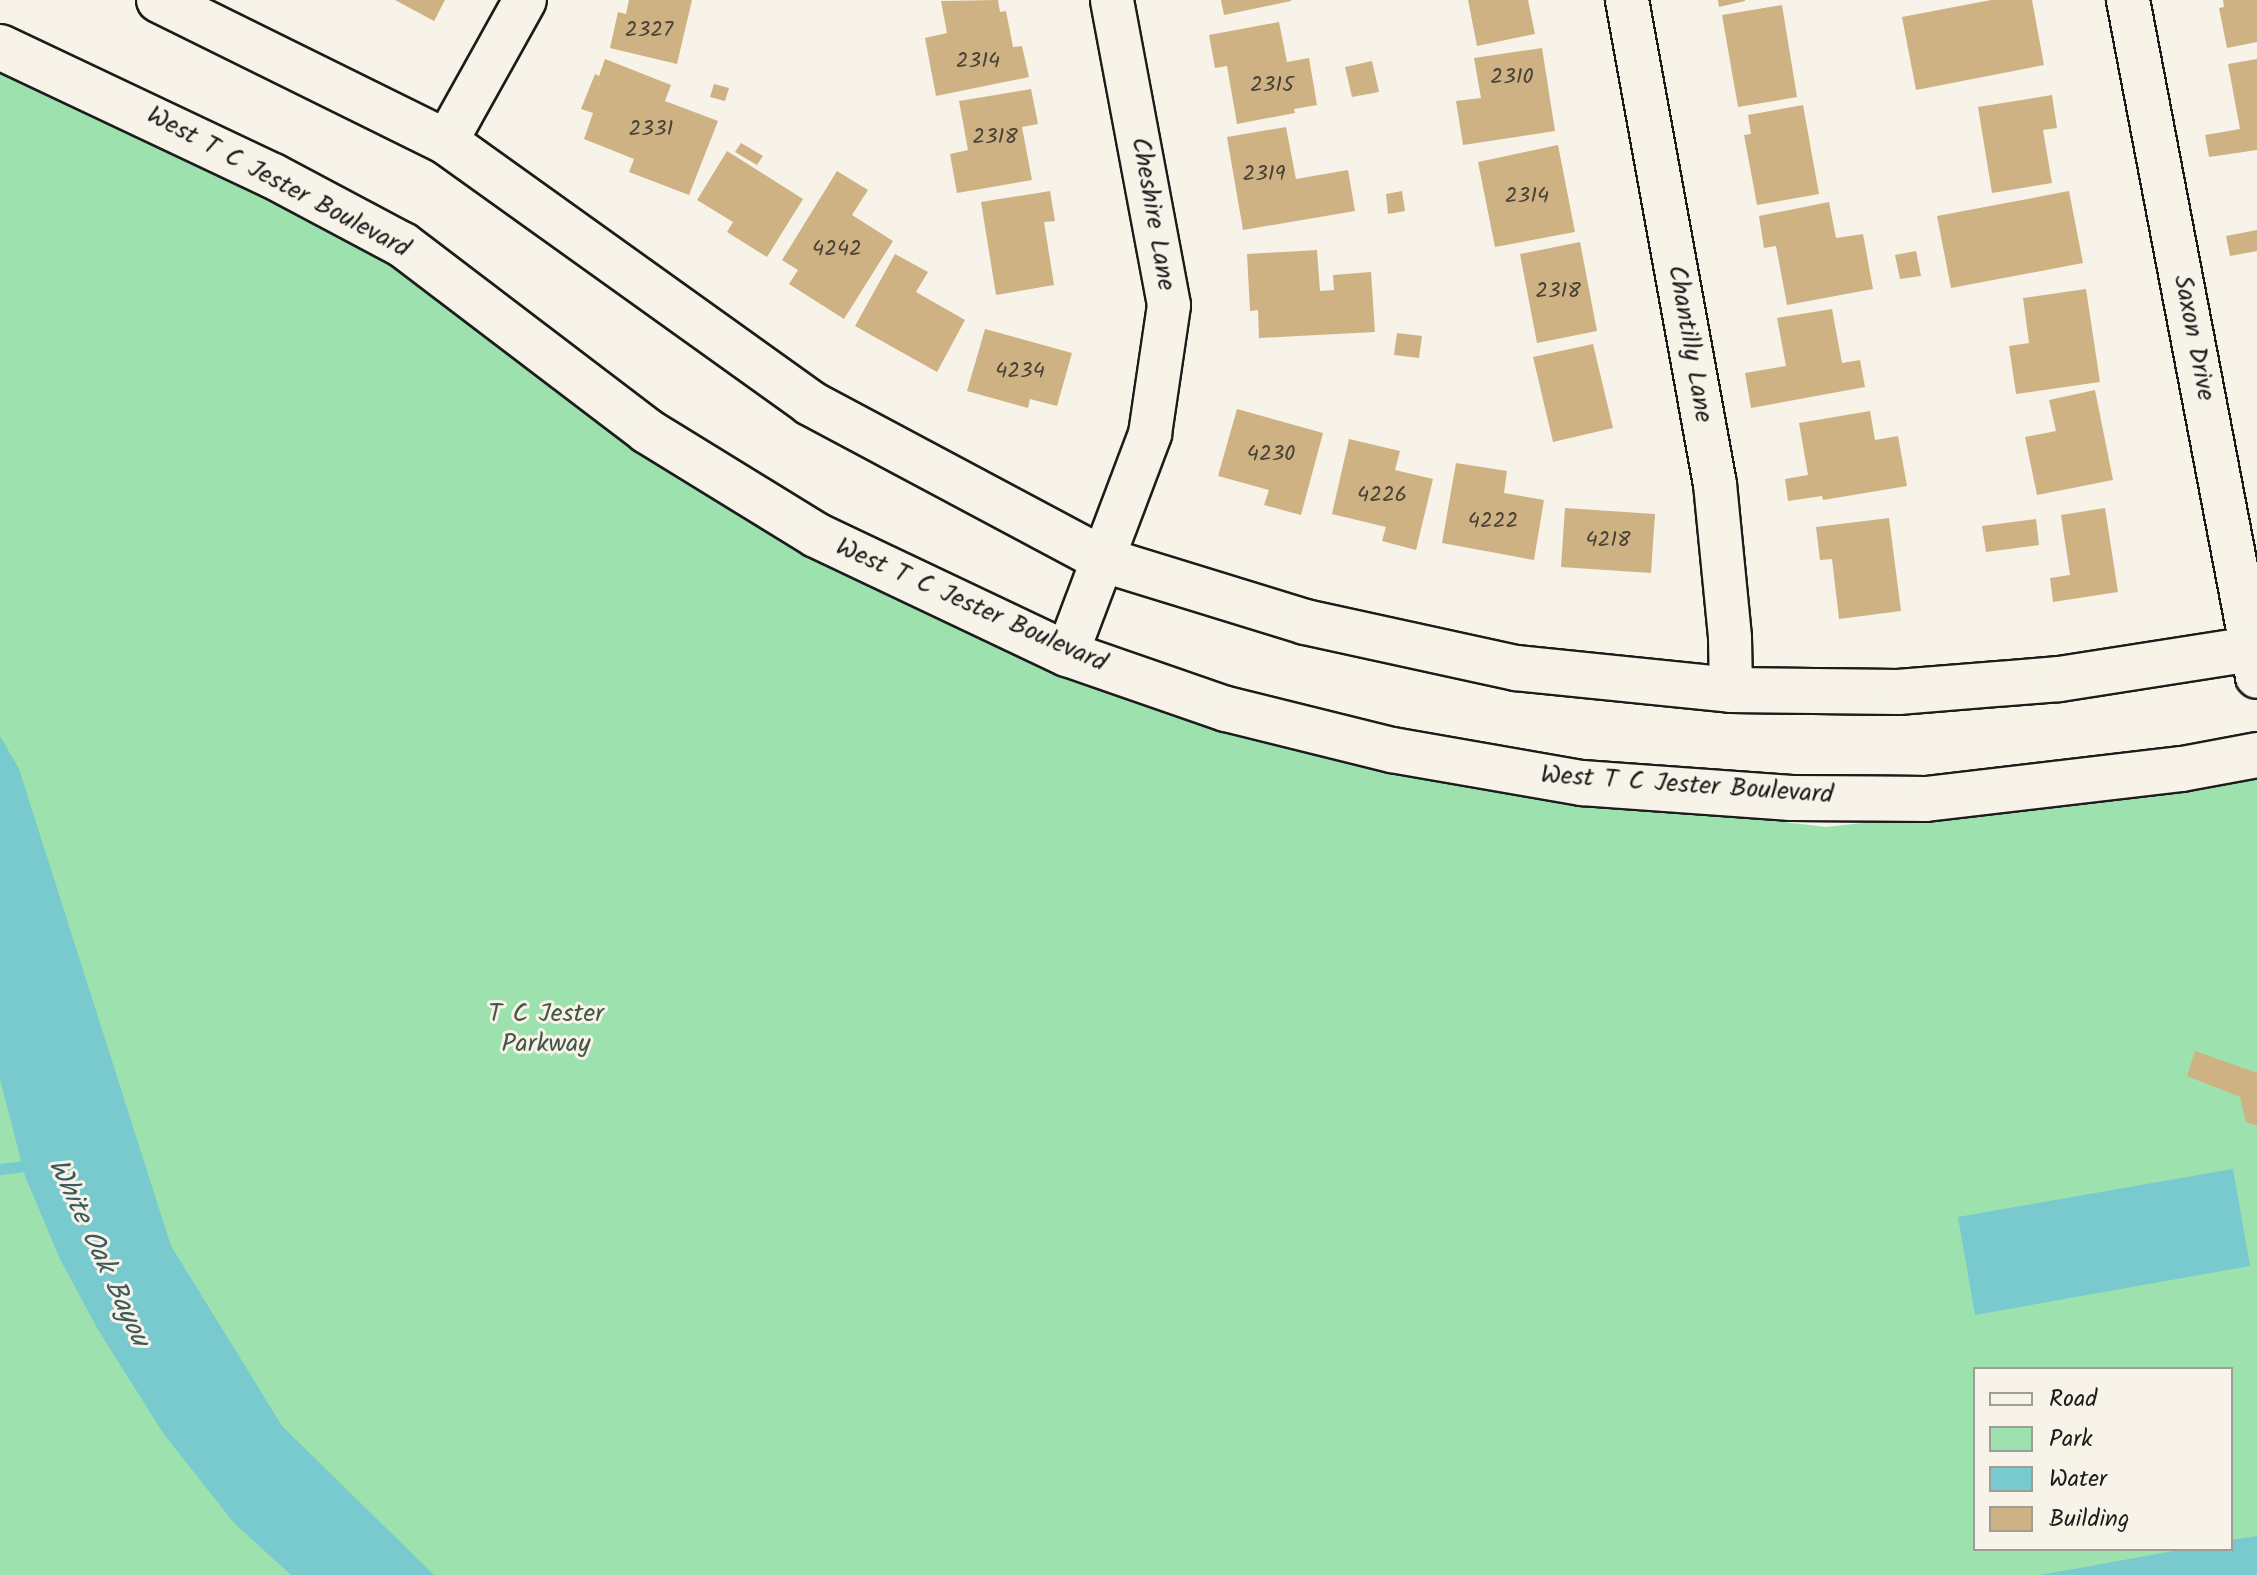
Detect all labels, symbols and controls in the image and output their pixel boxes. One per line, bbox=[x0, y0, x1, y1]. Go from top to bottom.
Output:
house number: 2327 bbox=[625, 18, 673, 44]
house number: 2314 bbox=[956, 49, 1000, 75]
house number: 2310 bbox=[1490, 65, 1534, 91]
house number: 2315 bbox=[1250, 73, 1294, 99]
street label: West T C Jester Boulevard bbox=[141, 100, 415, 266]
house number: 2331 bbox=[629, 117, 673, 143]
house number: 2318 bbox=[972, 125, 1018, 151]
street label: Cheshire Lane bbox=[1123, 135, 1181, 293]
house number: 2319 bbox=[1243, 162, 1285, 188]
house number: 2314 bbox=[1505, 184, 1549, 210]
house number: 4242 bbox=[812, 237, 862, 263]
street label: Chantilly Lane bbox=[1660, 263, 1718, 425]
street label: Saxon Drive bbox=[2166, 272, 2220, 404]
house number: 2318 bbox=[1535, 279, 1581, 305]
house number: 4234 bbox=[995, 359, 1045, 385]
house number: 4230 bbox=[1247, 442, 1295, 468]
house number: 4226 bbox=[1357, 483, 1407, 509]
house number: 4222 bbox=[1468, 509, 1518, 535]
house number: 4218 bbox=[1585, 528, 1631, 554]
street label: West T C Jester Boulevard bbox=[831, 532, 1111, 680]
street label: West T C Jester Boulevard bbox=[1540, 760, 1834, 812]
park label: T C Jester Parkway bbox=[488, 999, 604, 1060]
water label: White Oak Bayou bbox=[40, 1154, 156, 1352]
legend bbox=[1973, 1367, 2233, 1551]
text: Road bbox=[2049, 1380, 2097, 1419]
text: Park bbox=[2049, 1420, 2093, 1459]
text: Water bbox=[2049, 1460, 2107, 1499]
text: Building bbox=[2049, 1500, 2129, 1539]

